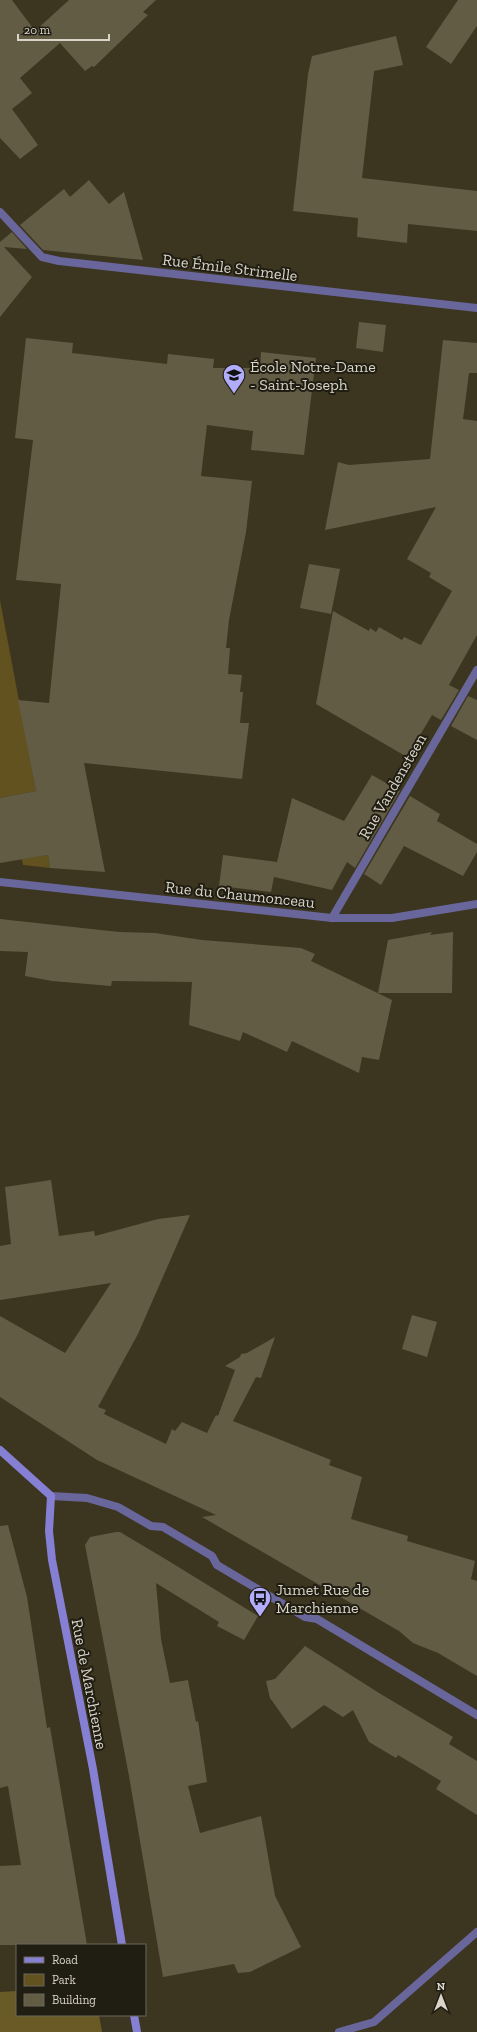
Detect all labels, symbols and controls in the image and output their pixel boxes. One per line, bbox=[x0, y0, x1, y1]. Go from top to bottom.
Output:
scale bar bbox=[18, 16, 109, 42]
text: 20 m bbox=[24, 23, 51, 37]
street label: Rue Émile Strimelle bbox=[161, 250, 299, 285]
place label: École Notre-Dame - Saint-Joseph bbox=[250, 357, 376, 394]
school or university icon: École Notre-Dame - Saint-Joseph bbox=[221, 362, 247, 395]
street label: Rue Vandensteen bbox=[355, 730, 431, 842]
street label: Rue du Chaumonceau bbox=[164, 877, 316, 912]
place label: Jumet Rue de Marchienne bbox=[276, 1580, 369, 1617]
bus stop icon: Jumet Rue de Marchienne bbox=[247, 1585, 273, 1618]
street label: Rue de Marchienne bbox=[68, 1617, 111, 1751]
legend bbox=[16, 1944, 146, 2016]
text: Road bbox=[52, 1953, 78, 1967]
text: Park bbox=[52, 1973, 77, 1987]
north arrow bbox=[421, 1976, 461, 2016]
text: N bbox=[437, 1980, 446, 1993]
text: Building bbox=[52, 1993, 96, 2007]

